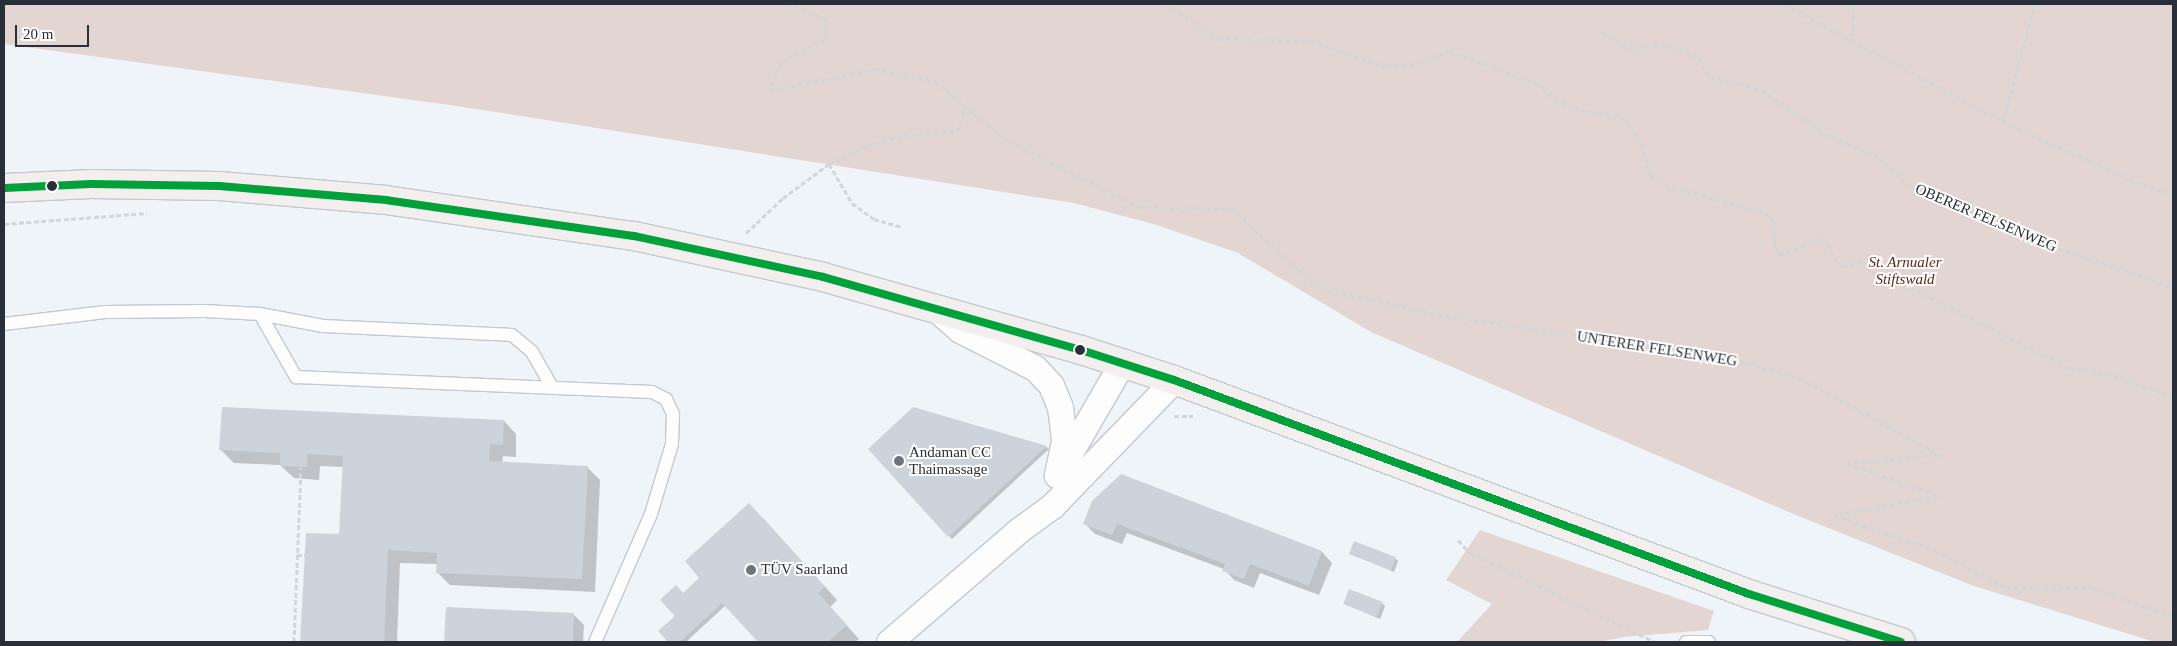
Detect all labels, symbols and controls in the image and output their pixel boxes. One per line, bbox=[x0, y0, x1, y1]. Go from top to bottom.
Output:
scale bar bbox=[18, 15, 91, 47]
text: 20 m bbox=[23, 26, 53, 42]
street label: OBERER FELSENWEG bbox=[1912, 180, 2060, 256]
unlabelled marker bbox=[47, 181, 57, 191]
park label: St. Arnualer Stiftswald bbox=[1868, 253, 1942, 288]
street label: UNTERER FELSENWEG bbox=[1576, 327, 1738, 371]
unlabelled marker bbox=[1075, 345, 1085, 355]
place label: Andaman CC Thaimassage bbox=[909, 443, 991, 478]
marker: Andaman CC Thaimassage bbox=[893, 455, 905, 467]
place label: TÜV Saarland bbox=[761, 561, 848, 579]
marker: TÜV Saarland bbox=[745, 564, 757, 576]

